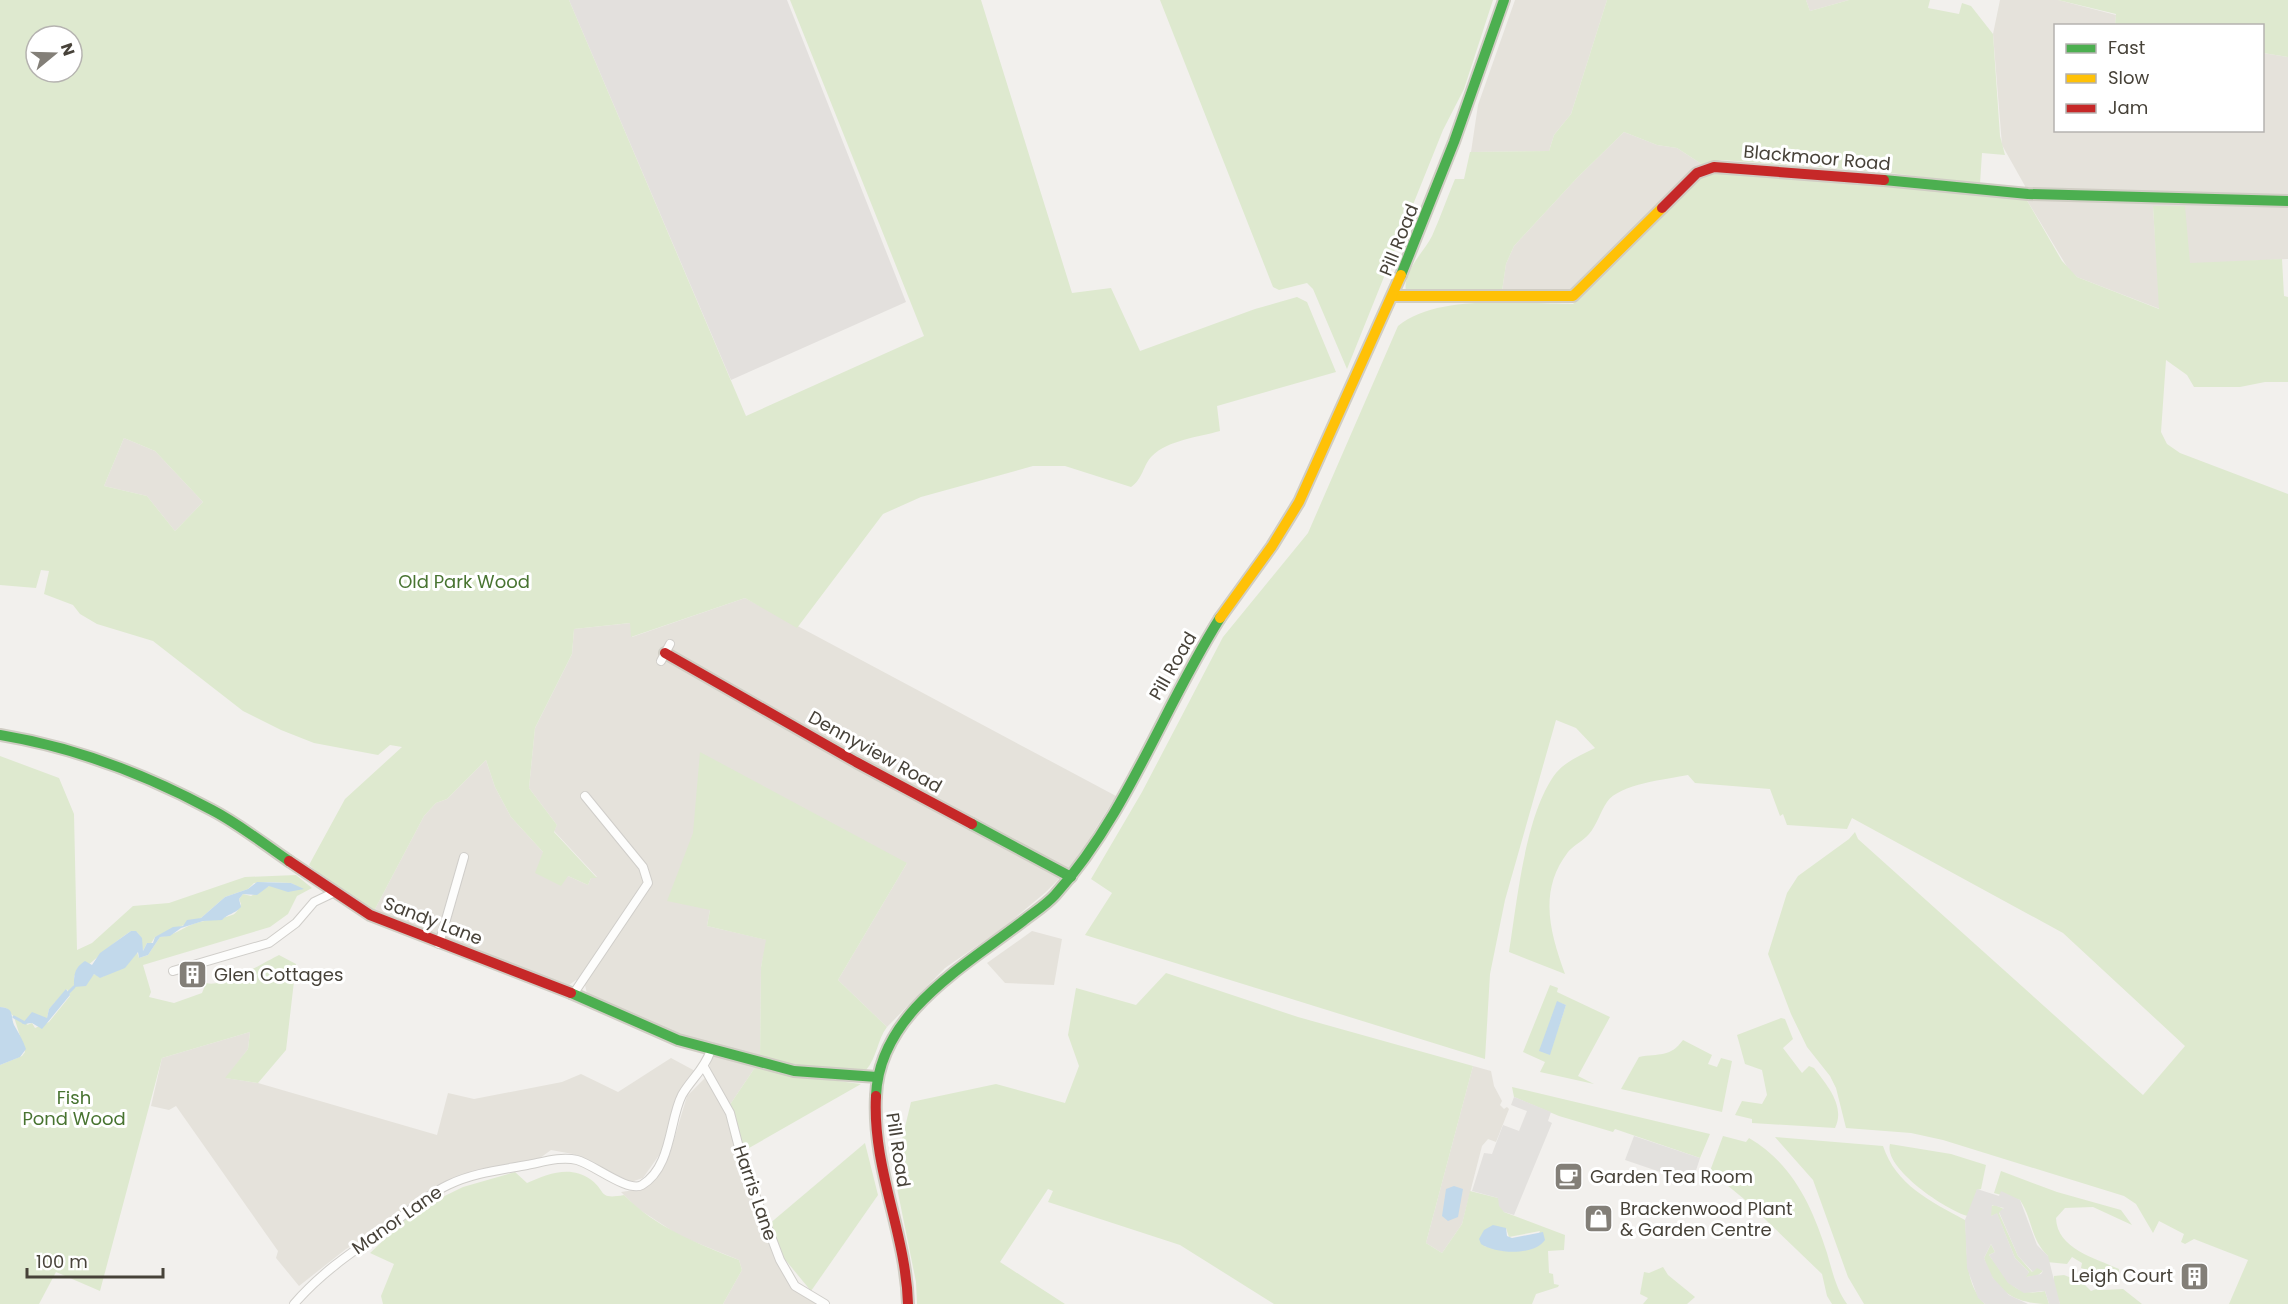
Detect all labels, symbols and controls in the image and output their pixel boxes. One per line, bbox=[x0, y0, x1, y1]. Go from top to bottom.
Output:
north arrow bbox=[24, 24, 84, 84]
legend bbox=[2054, 24, 2264, 132]
text: Fast bbox=[2108, 35, 2145, 60]
text: N bbox=[55, 40, 81, 59]
text: Slow bbox=[2108, 65, 2150, 90]
text: Jam bbox=[2108, 95, 2148, 120]
street label: Blackmoor Road bbox=[1742, 139, 1892, 176]
street label: Pill Road bbox=[1373, 200, 1424, 279]
park label: Old Park Wood bbox=[398, 569, 530, 594]
street label: Pill Road bbox=[1143, 627, 1202, 705]
street label: Dennyview Road bbox=[804, 704, 947, 799]
street label: Sandy Lane bbox=[380, 890, 486, 951]
building icon: Glen Cottages bbox=[177, 959, 209, 991]
place label: Glen Cottages bbox=[214, 962, 343, 987]
park label: Fish Pond Wood bbox=[22, 1085, 126, 1131]
street label: Pill Road bbox=[880, 1111, 917, 1189]
street label: Harris Lane bbox=[727, 1142, 783, 1244]
cafe icon: Garden Tea Room bbox=[1553, 1161, 1585, 1193]
place label: Garden Tea Room bbox=[1590, 1164, 1753, 1189]
street label: Manor Lane bbox=[347, 1179, 447, 1260]
place label: Brackenwood Plant & Garden Centre bbox=[1620, 1196, 1793, 1242]
shop icon: Brackenwood Plant & Garden Centre bbox=[1583, 1203, 1615, 1235]
scale bar bbox=[27, 1241, 164, 1279]
text: 100 m bbox=[36, 1249, 88, 1274]
building icon: Leigh Court bbox=[2178, 1260, 2210, 1292]
place label: Leigh Court bbox=[2071, 1263, 2173, 1288]

